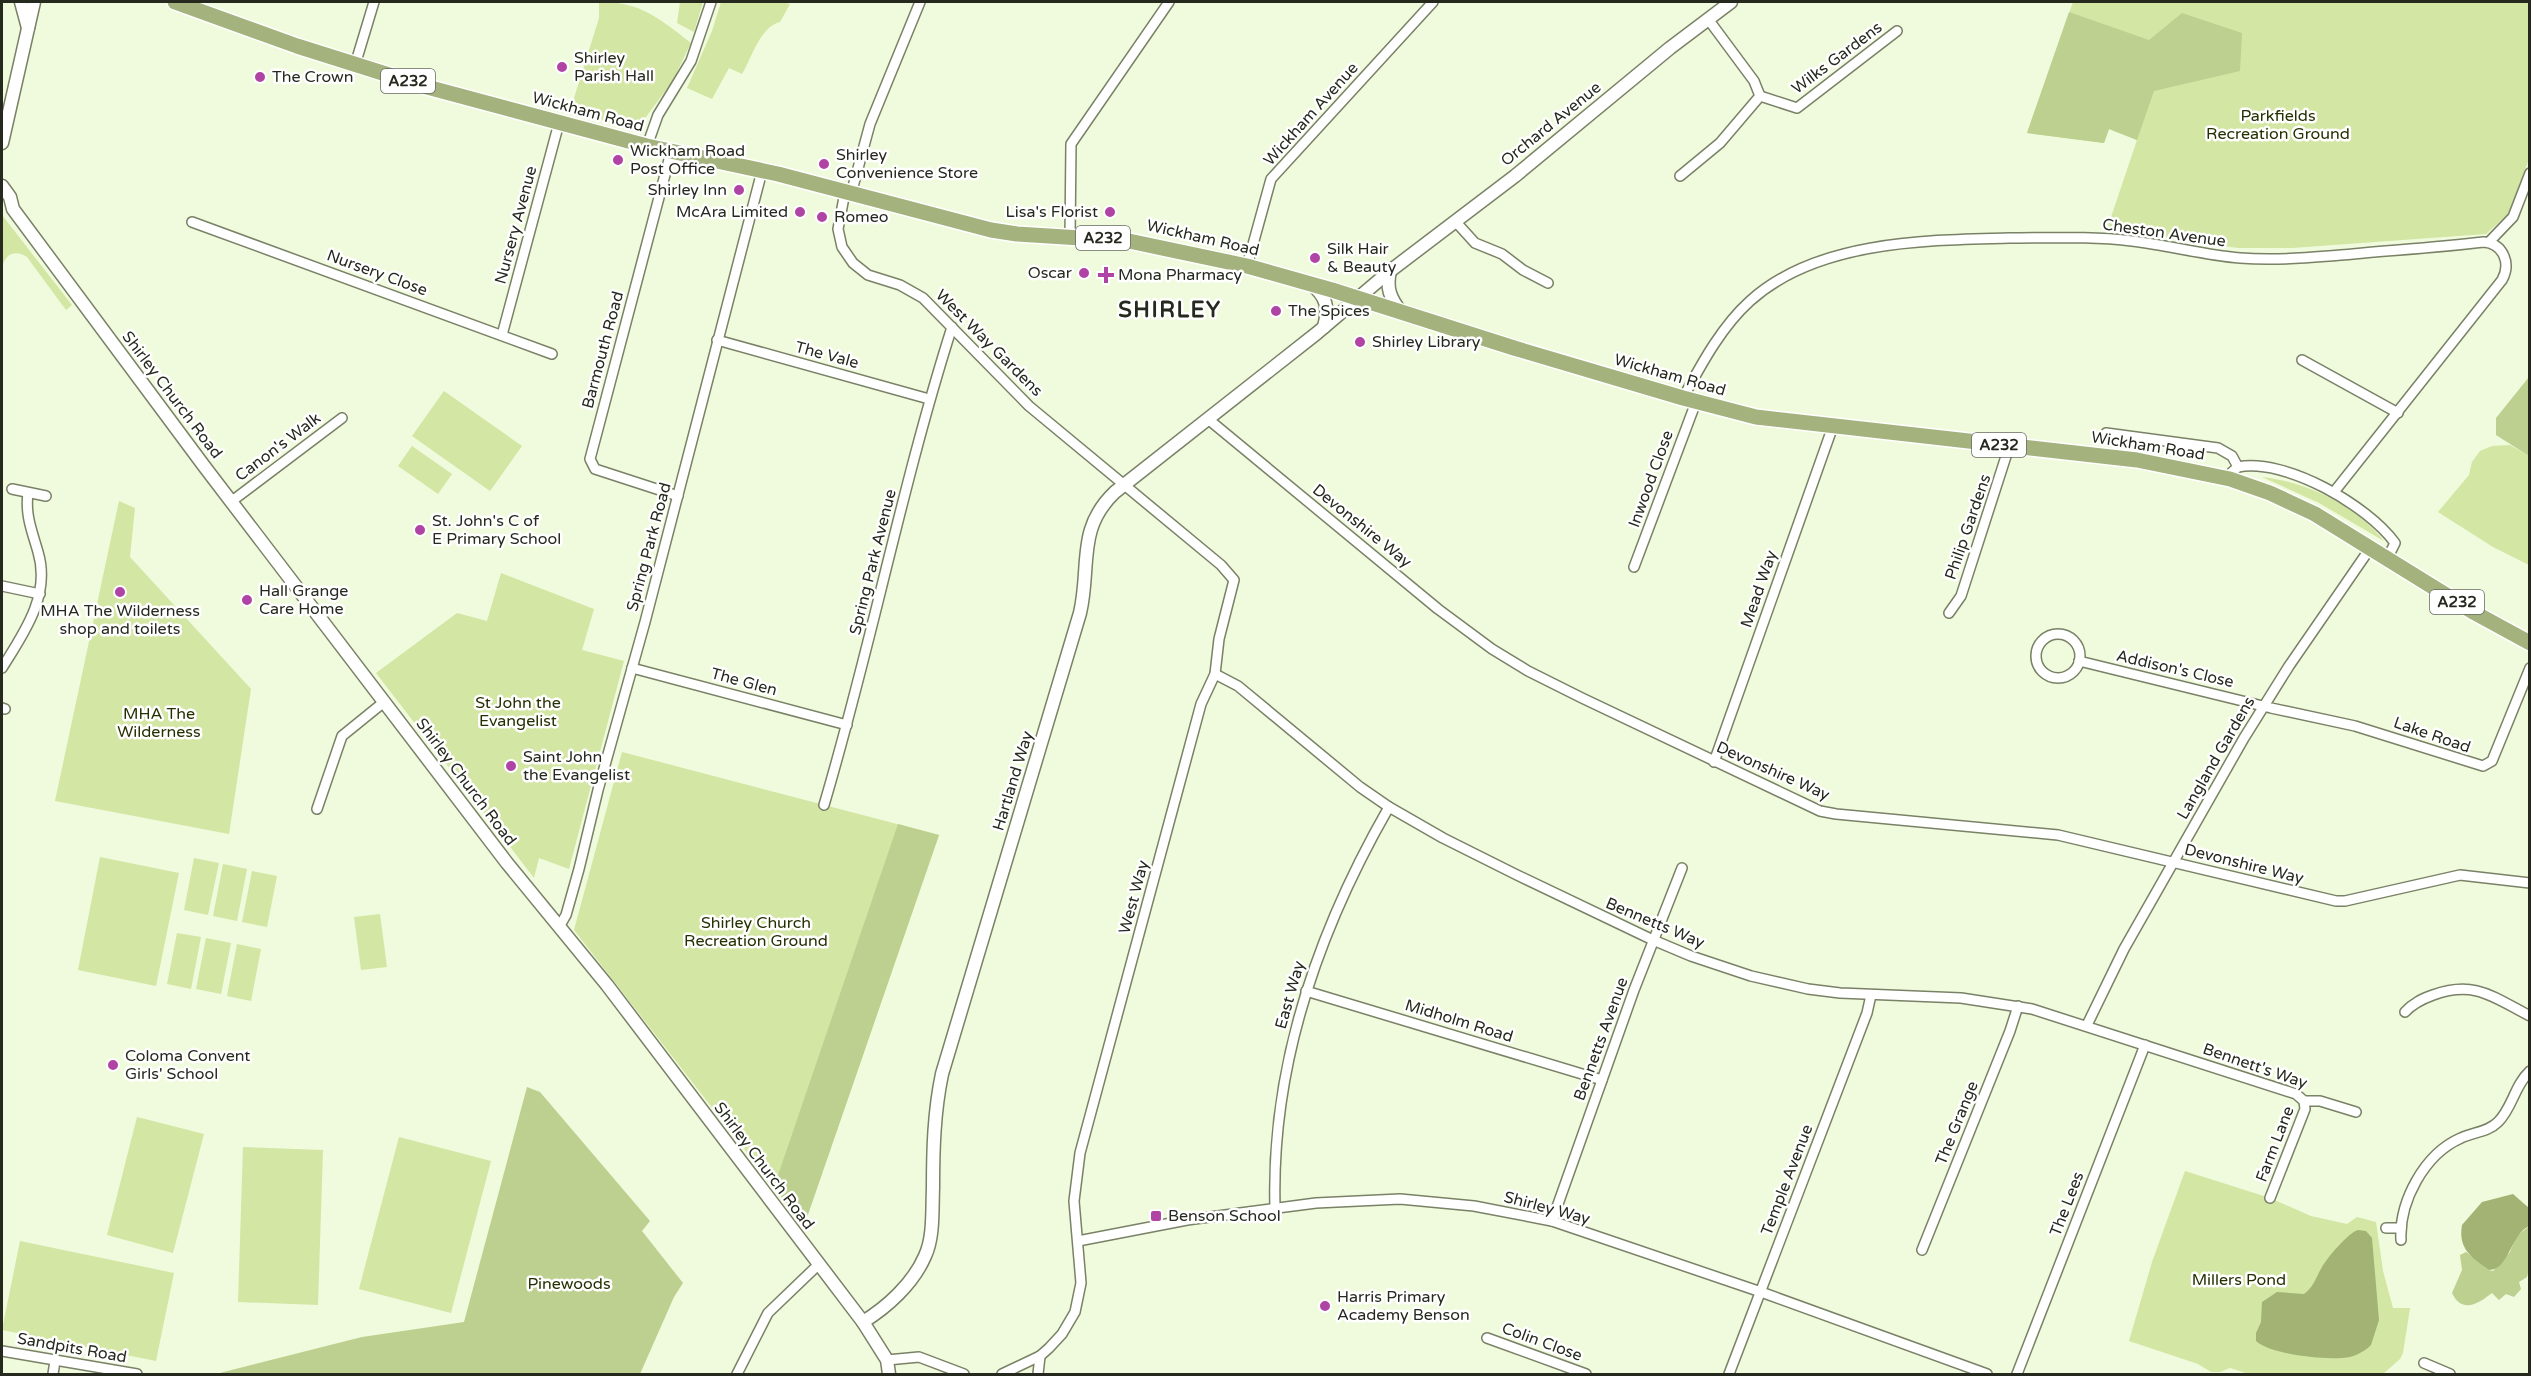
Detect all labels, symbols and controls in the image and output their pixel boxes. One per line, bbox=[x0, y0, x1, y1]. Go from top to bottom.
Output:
street label: Wilks Gardens bbox=[1788, 18, 1886, 98]
place label: Shirley Parish Hall bbox=[574, 48, 654, 86]
street label: Wickham Avenue bbox=[1259, 58, 1363, 170]
marker: Shirley Parish Hall bbox=[555, 60, 569, 74]
place label: The Crown bbox=[272, 67, 354, 87]
road number: A232 bbox=[381, 69, 435, 93]
marker: The Crown bbox=[253, 70, 267, 84]
street label: Orchard Avenue bbox=[1497, 77, 1605, 171]
street label: Wickham Road bbox=[530, 87, 646, 137]
park label: Parkfields Recreation Ground bbox=[2206, 106, 2350, 144]
place label: Wickham Road Post Office bbox=[630, 141, 745, 179]
place label: Shirley Convenience Store bbox=[836, 145, 978, 183]
marker: Wickham Road Post Office bbox=[611, 153, 625, 167]
marker: Shirley Convenience Store bbox=[817, 157, 831, 171]
street label: Nursery Avenue bbox=[491, 164, 541, 286]
place label: Shirley Inn bbox=[648, 180, 727, 200]
marker: Shirley Inn bbox=[732, 183, 746, 197]
place label: McAra Limited bbox=[676, 202, 788, 222]
place label: Lisa's Florist bbox=[1006, 202, 1098, 222]
marker: McAra Limited bbox=[793, 205, 807, 219]
marker: Lisa's Florist bbox=[1103, 205, 1117, 219]
place label: Romeo bbox=[834, 207, 889, 227]
marker: Romeo bbox=[815, 210, 829, 224]
street label: Cheston Avenue bbox=[2101, 214, 2227, 252]
street label: Wickham Road bbox=[1145, 215, 1261, 261]
road number: A232 bbox=[1076, 226, 1130, 250]
place label: Silk Hair & Beauty bbox=[1327, 239, 1397, 277]
street label: Nursery Close bbox=[324, 246, 430, 300]
marker: Silk Hair & Beauty bbox=[1308, 251, 1322, 265]
place label: Oscar bbox=[1028, 263, 1073, 283]
place label: Mona Pharmacy bbox=[1118, 265, 1243, 285]
marker: Oscar bbox=[1077, 266, 1091, 280]
marker: Mona Pharmacy bbox=[1099, 268, 1113, 282]
street label: West Way Gardens bbox=[931, 285, 1047, 401]
street label: Barmouth Road bbox=[578, 289, 628, 411]
district label: SHIRLEY bbox=[1118, 297, 1222, 323]
place label: The Spices bbox=[1288, 301, 1370, 321]
marker: The Spices bbox=[1269, 304, 1283, 318]
street label: Shirley Church Road bbox=[118, 327, 226, 463]
place label: Shirley Library bbox=[1372, 332, 1481, 352]
marker: Shirley Library bbox=[1353, 335, 1367, 349]
street label: The Vale bbox=[793, 337, 861, 373]
street label: Wickham Road bbox=[1612, 350, 1728, 400]
street label: Canon's Walk bbox=[231, 408, 325, 486]
street label: Wickham Road bbox=[2090, 427, 2206, 465]
street label: Inwood Close bbox=[1624, 428, 1678, 530]
road number: A232 bbox=[1972, 433, 2026, 457]
street label: Philip Gardens bbox=[1941, 472, 1995, 582]
street label: Spring Park Road bbox=[622, 480, 676, 614]
street label: Devonshire Way bbox=[1308, 480, 1416, 572]
street label: Spring Park Avenue bbox=[845, 487, 901, 637]
place label: St. John's C of E Primary School bbox=[432, 511, 561, 549]
marker: St. John's C of E Primary School bbox=[413, 523, 427, 537]
street label: Mead Way bbox=[1736, 547, 1782, 630]
place label: Hall Grange Care Home bbox=[259, 581, 348, 619]
marker: MHA The Wilderness shop and toilets bbox=[113, 585, 127, 599]
road number: A232 bbox=[2430, 590, 2484, 614]
marker: Hall Grange Care Home bbox=[240, 593, 254, 607]
place label: MHA The Wilderness shop and toilets bbox=[40, 601, 200, 639]
street label: Addison's Close bbox=[2114, 646, 2236, 692]
street label: The Glen bbox=[709, 664, 779, 700]
park label: St John the Evangelist bbox=[475, 693, 561, 731]
street label: Langland Gardens bbox=[2173, 693, 2259, 823]
park label: MHA The Wilderness bbox=[117, 704, 201, 742]
street label: Lake Road bbox=[2391, 712, 2473, 758]
street label: Shirley Church Road bbox=[412, 714, 520, 850]
street label: Hartland Way bbox=[988, 728, 1038, 833]
street label: Devonshire Way bbox=[1713, 737, 1833, 805]
place label: Saint John the Evangelist bbox=[523, 747, 630, 785]
marker: Saint John the Evangelist bbox=[504, 759, 518, 773]
street label: Devonshire Way bbox=[2182, 840, 2306, 889]
street label: West Way bbox=[1115, 858, 1154, 936]
street label: Bennetts Way bbox=[1602, 893, 1708, 953]
park label: Shirley Church Recreation Ground bbox=[684, 913, 828, 951]
street label: East Way bbox=[1271, 958, 1309, 1031]
street label: Bennetts Avenue bbox=[1569, 975, 1633, 1103]
street label: Midholm Road bbox=[1403, 995, 1515, 1047]
street label: Bennett's Way bbox=[2200, 1039, 2310, 1093]
place label: Coloma Convent Girls' School bbox=[125, 1046, 250, 1084]
marker: Coloma Convent Girls' School bbox=[106, 1058, 120, 1072]
street label: The Grange bbox=[1931, 1078, 1983, 1168]
street label: Shirley Church Road bbox=[710, 1098, 818, 1234]
street label: Farm Lane bbox=[2251, 1103, 2299, 1185]
street label: Temple Avenue bbox=[1757, 1122, 1817, 1238]
street label: The Lees bbox=[2046, 1169, 2088, 1239]
street label: Shirley Way bbox=[1502, 1187, 1593, 1229]
place label: Benson School bbox=[1168, 1206, 1281, 1226]
marker: Benson School bbox=[1149, 1209, 1163, 1223]
park label: Millers Pond bbox=[2192, 1270, 2286, 1290]
park label: Pinewoods bbox=[527, 1274, 611, 1294]
place label: Harris Primary Academy Benson bbox=[1337, 1287, 1470, 1325]
marker: Harris Primary Academy Benson bbox=[1318, 1299, 1332, 1313]
street label: Colin Close bbox=[1499, 1318, 1585, 1366]
street label: Sandpits Road bbox=[16, 1329, 128, 1367]

